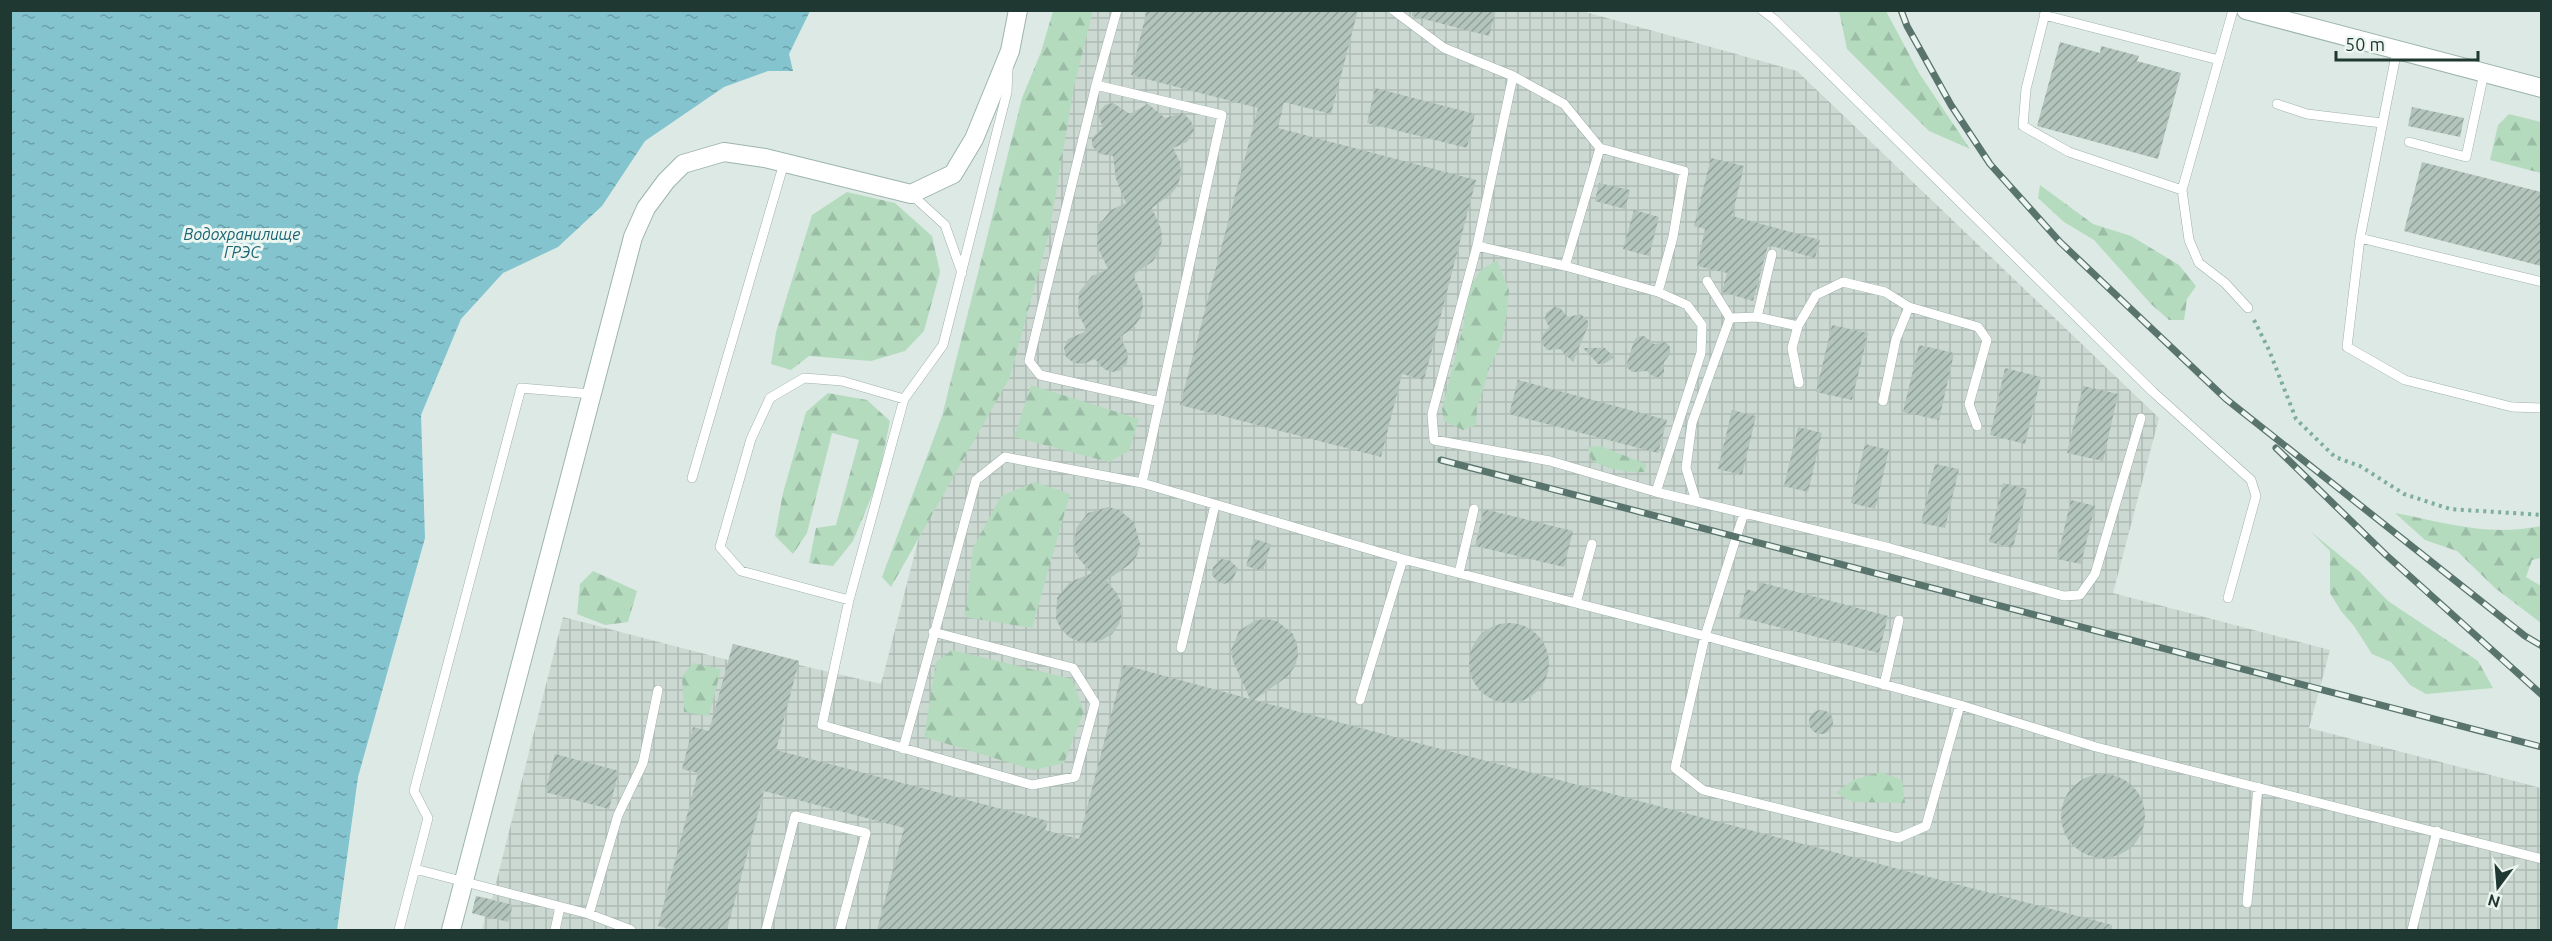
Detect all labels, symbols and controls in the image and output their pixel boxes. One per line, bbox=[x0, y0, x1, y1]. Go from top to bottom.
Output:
scale bar bbox=[2336, 24, 2478, 62]
text: 50 m bbox=[2345, 34, 2385, 54]
water label: Водохранилище ГРЭС bbox=[184, 225, 300, 261]
north arrow bbox=[2468, 857, 2528, 917]
text: N bbox=[2486, 891, 2502, 912]

